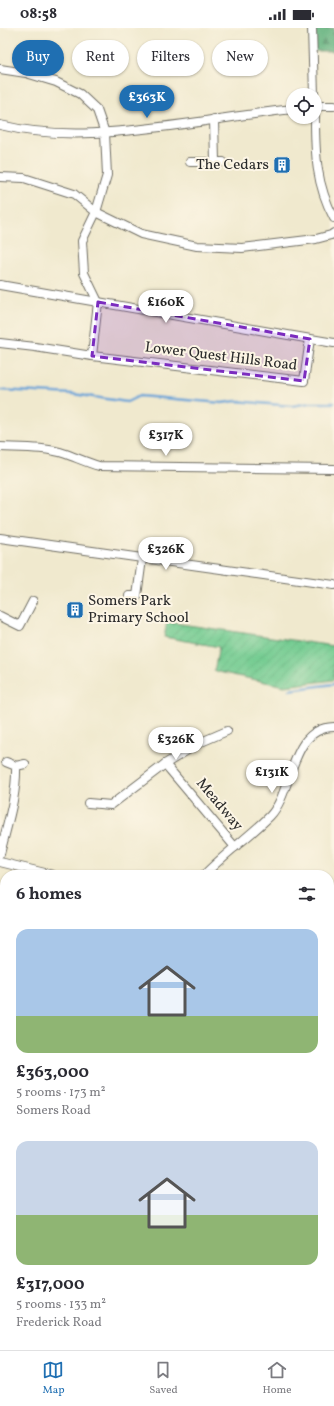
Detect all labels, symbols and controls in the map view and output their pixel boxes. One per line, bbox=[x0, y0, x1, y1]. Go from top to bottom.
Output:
text: 08:58 bbox=[20, 4, 57, 25]
chip: Buy bbox=[12, 40, 64, 76]
chip: Rent bbox=[72, 40, 129, 76]
chip: Filters bbox=[137, 40, 204, 76]
chip: New bbox=[212, 40, 268, 76]
pin: £363K bbox=[119, 85, 175, 119]
map controls bbox=[286, 88, 322, 124]
button: locate bbox=[286, 88, 322, 124]
text: £363K bbox=[128, 89, 166, 107]
place label: The Cedars bbox=[196, 155, 269, 176]
building icon: The Cedars bbox=[272, 155, 292, 175]
pin: £160K bbox=[138, 290, 194, 324]
text: £160K bbox=[147, 294, 185, 312]
street label: Lower Quest Hills Road bbox=[144, 337, 298, 377]
pin: £317K bbox=[138, 423, 194, 457]
text: £317K bbox=[149, 427, 184, 445]
pin: £326K bbox=[138, 537, 194, 571]
text: £326K bbox=[147, 541, 185, 559]
place label: Somers Park Primary School bbox=[88, 591, 189, 629]
building icon: Somers Park Primary School bbox=[65, 600, 85, 620]
pin: £326K bbox=[148, 727, 204, 761]
text: £326K bbox=[157, 731, 195, 749]
pin: £131K bbox=[244, 760, 300, 794]
text: £131K bbox=[255, 764, 289, 782]
street label: Meadway bbox=[191, 774, 247, 836]
text: 6 homes bbox=[16, 883, 82, 906]
icon: filters bbox=[296, 883, 318, 905]
icon: home bbox=[131, 955, 203, 1027]
text: £363,000 bbox=[16, 1061, 89, 1084]
text: 5 rooms · 173 m² bbox=[16, 1084, 106, 1102]
text: Somers Road bbox=[16, 1102, 91, 1120]
icon: home bbox=[131, 1167, 203, 1239]
text: £317,000 bbox=[16, 1273, 84, 1296]
text: 5 rooms · 133 m² bbox=[16, 1296, 106, 1314]
text: Frederick Road bbox=[16, 1314, 102, 1332]
tab: Map bbox=[42, 1359, 64, 1398]
tab: Saved bbox=[149, 1359, 178, 1398]
tab: Home bbox=[262, 1359, 292, 1398]

